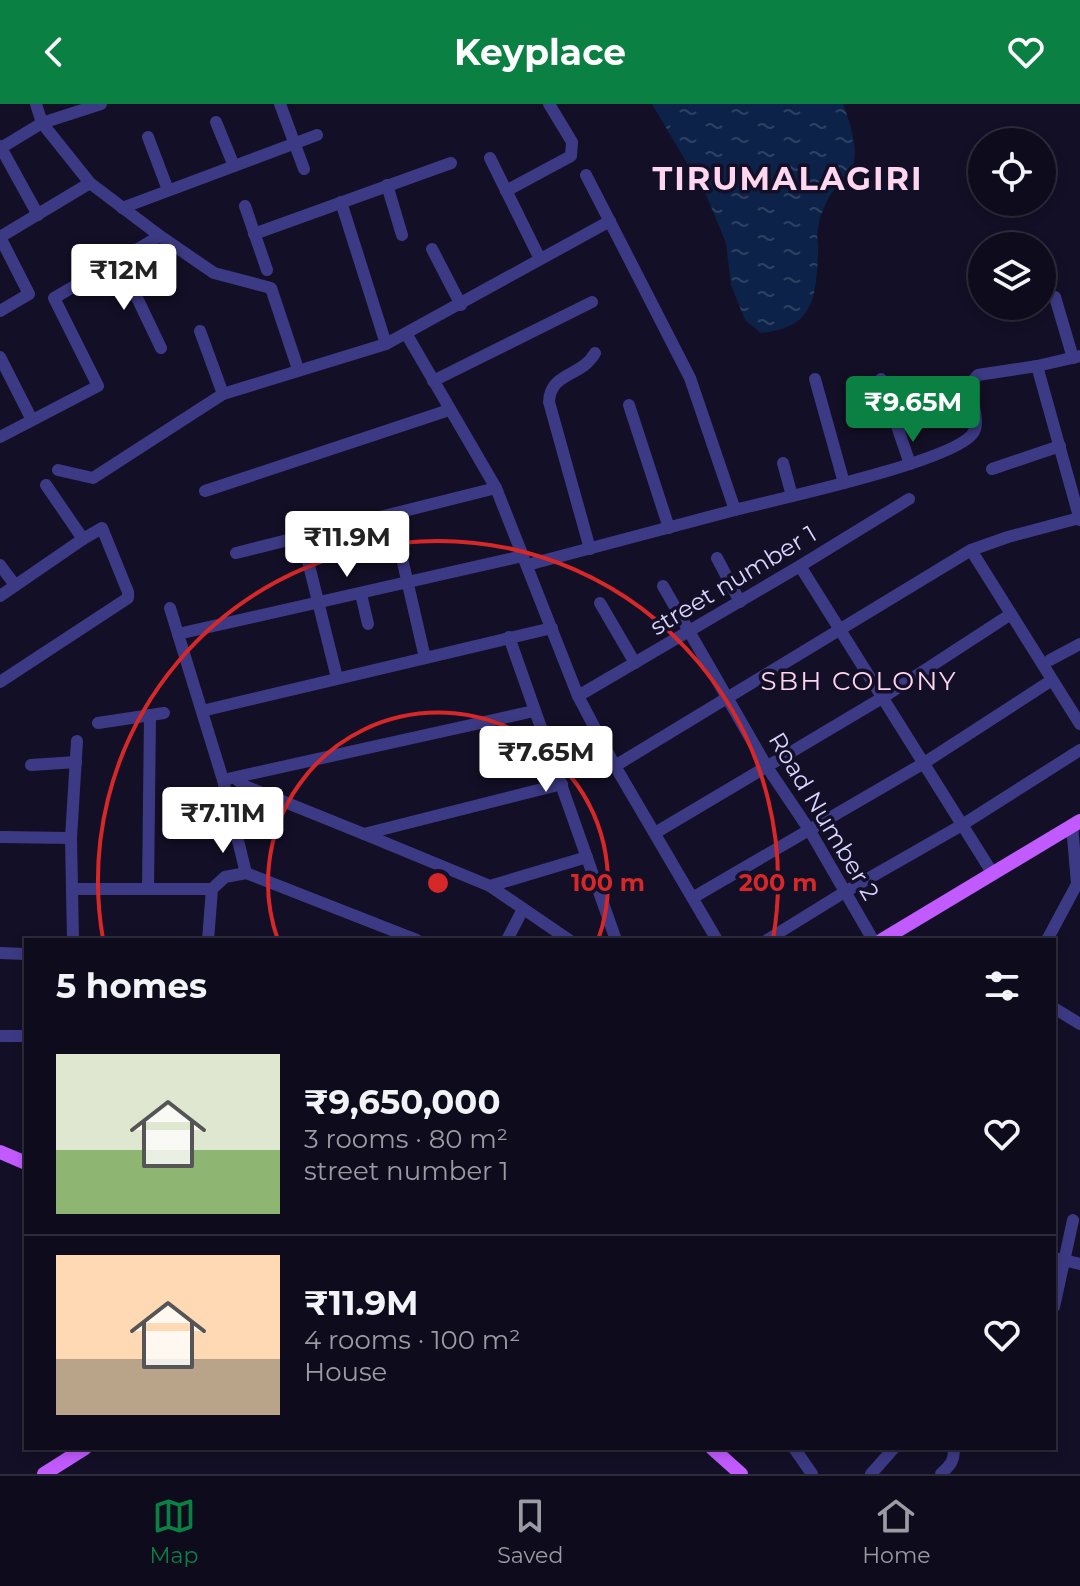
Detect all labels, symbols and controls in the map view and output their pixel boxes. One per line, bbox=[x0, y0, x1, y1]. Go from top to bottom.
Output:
icon: back bbox=[32, 30, 76, 74]
text: Keyplace bbox=[454, 30, 626, 74]
icon: heart bbox=[1004, 30, 1048, 74]
map controls bbox=[968, 128, 1056, 320]
button: locate bbox=[968, 128, 1056, 216]
district label: TIRUMALAGIRI bbox=[653, 159, 923, 198]
button: layers bbox=[968, 232, 1056, 320]
pin: ₹12M bbox=[77, 244, 171, 312]
text: ₹12M bbox=[89, 254, 159, 286]
pin: ₹9.65M bbox=[848, 376, 978, 444]
text: ₹9.65M bbox=[864, 386, 962, 418]
pin: ₹11.9M bbox=[282, 511, 412, 579]
street label: street number 1 bbox=[645, 519, 821, 641]
text: ₹11.9M bbox=[303, 521, 391, 553]
district label: SBH COLONY bbox=[761, 665, 957, 697]
pin: ₹7.65M bbox=[481, 726, 611, 794]
street label: Road Number 2 bbox=[763, 727, 885, 905]
text: ₹7.65M bbox=[497, 736, 595, 768]
pin: ₹7.11M bbox=[158, 787, 288, 855]
text: ₹7.11M bbox=[180, 797, 266, 829]
text: 100 m bbox=[571, 868, 645, 897]
text: 200 m bbox=[739, 868, 817, 897]
centre of rings bbox=[424, 869, 452, 897]
icon: filters bbox=[980, 964, 1024, 1008]
text: 5 homes bbox=[56, 965, 207, 1007]
text: ₹9,650,000 bbox=[304, 1081, 501, 1123]
icon: home bbox=[120, 1086, 216, 1182]
icon: heart bbox=[980, 1112, 1024, 1156]
text: 3 rooms · 80 m² bbox=[304, 1123, 508, 1155]
text: street number 1 bbox=[304, 1155, 509, 1187]
text: ₹11.9M bbox=[304, 1282, 419, 1324]
icon: home bbox=[120, 1287, 216, 1383]
icon: heart bbox=[980, 1313, 1024, 1357]
text: 4 rooms · 100 m² bbox=[304, 1324, 521, 1356]
text: House bbox=[304, 1356, 387, 1388]
tab: Map bbox=[149, 1494, 198, 1569]
tab: Saved bbox=[497, 1494, 563, 1569]
tab: Home bbox=[862, 1494, 931, 1569]

